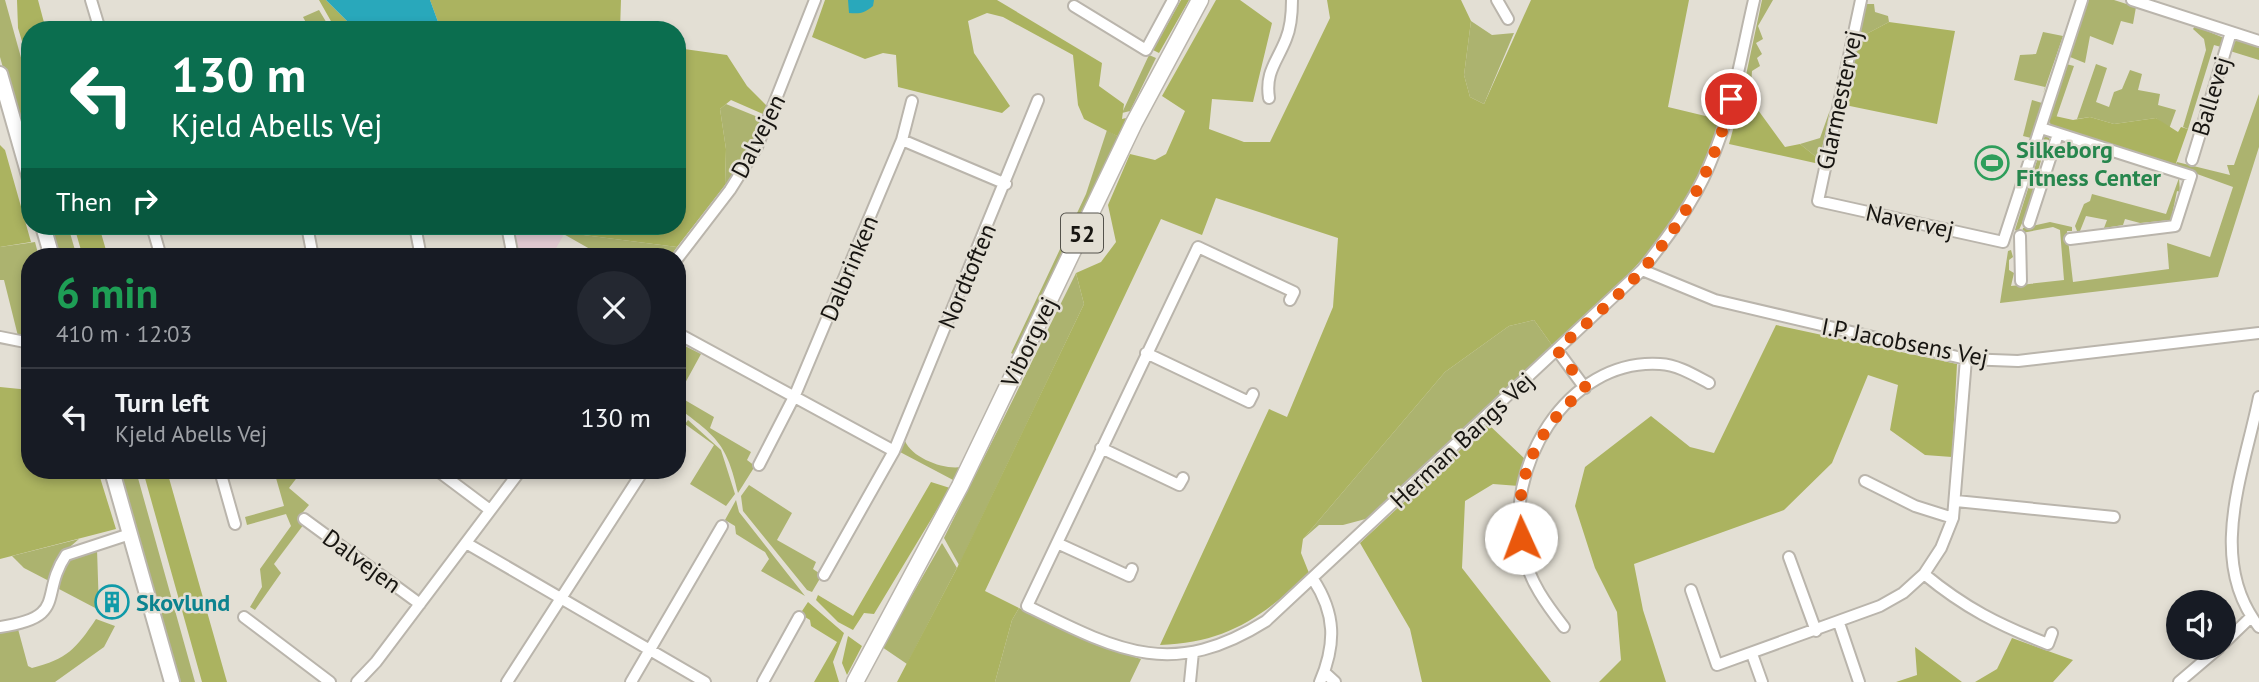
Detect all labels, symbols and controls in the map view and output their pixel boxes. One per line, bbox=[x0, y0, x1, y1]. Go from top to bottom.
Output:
street label: Glarmestervej bbox=[1809, 27, 1869, 173]
text: 130 m bbox=[171, 42, 306, 106]
icon: left bbox=[56, 49, 147, 140]
street label: Ballevej bbox=[2184, 52, 2238, 140]
pin bbox=[1701, 69, 1761, 129]
icon: arrive bbox=[1712, 80, 1750, 118]
street label: Dalvejen bbox=[724, 89, 792, 183]
text: Kjeld Abells Vej bbox=[171, 104, 383, 146]
place label: Silkeborg Fitness Center bbox=[2016, 134, 2162, 193]
sports icon: Silkeborg Fitness Center bbox=[1973, 144, 2011, 182]
icon: right bbox=[126, 182, 164, 220]
text: Then bbox=[56, 185, 112, 218]
street label: Navervej bbox=[1863, 197, 1957, 245]
street label: Dalbrinken bbox=[813, 210, 885, 326]
road number: 52 bbox=[1061, 214, 1103, 252]
street label: Nordtoften bbox=[931, 219, 1003, 333]
text: 6 min bbox=[56, 265, 158, 320]
button: close bbox=[577, 271, 651, 345]
street label: Viborgvej bbox=[993, 292, 1064, 393]
street label: I.P. Jacobsens Vej bbox=[1819, 311, 1991, 373]
text: 410 m · 12:03 bbox=[56, 319, 192, 348]
street label: Herman Bangs Vej bbox=[1383, 365, 1541, 515]
text: Turn left bbox=[115, 386, 209, 419]
icon: left bbox=[56, 398, 94, 436]
text: 130 m bbox=[580, 401, 651, 434]
text: Kjeld Abells Vej bbox=[115, 419, 267, 448]
position arrow bbox=[1484, 501, 1558, 575]
street label: Dalvejen bbox=[317, 522, 407, 600]
building icon: Skovlund bbox=[93, 583, 131, 621]
place label: Skovlund bbox=[136, 587, 230, 618]
map controls bbox=[2166, 590, 2236, 660]
button: sound bbox=[2166, 590, 2236, 660]

